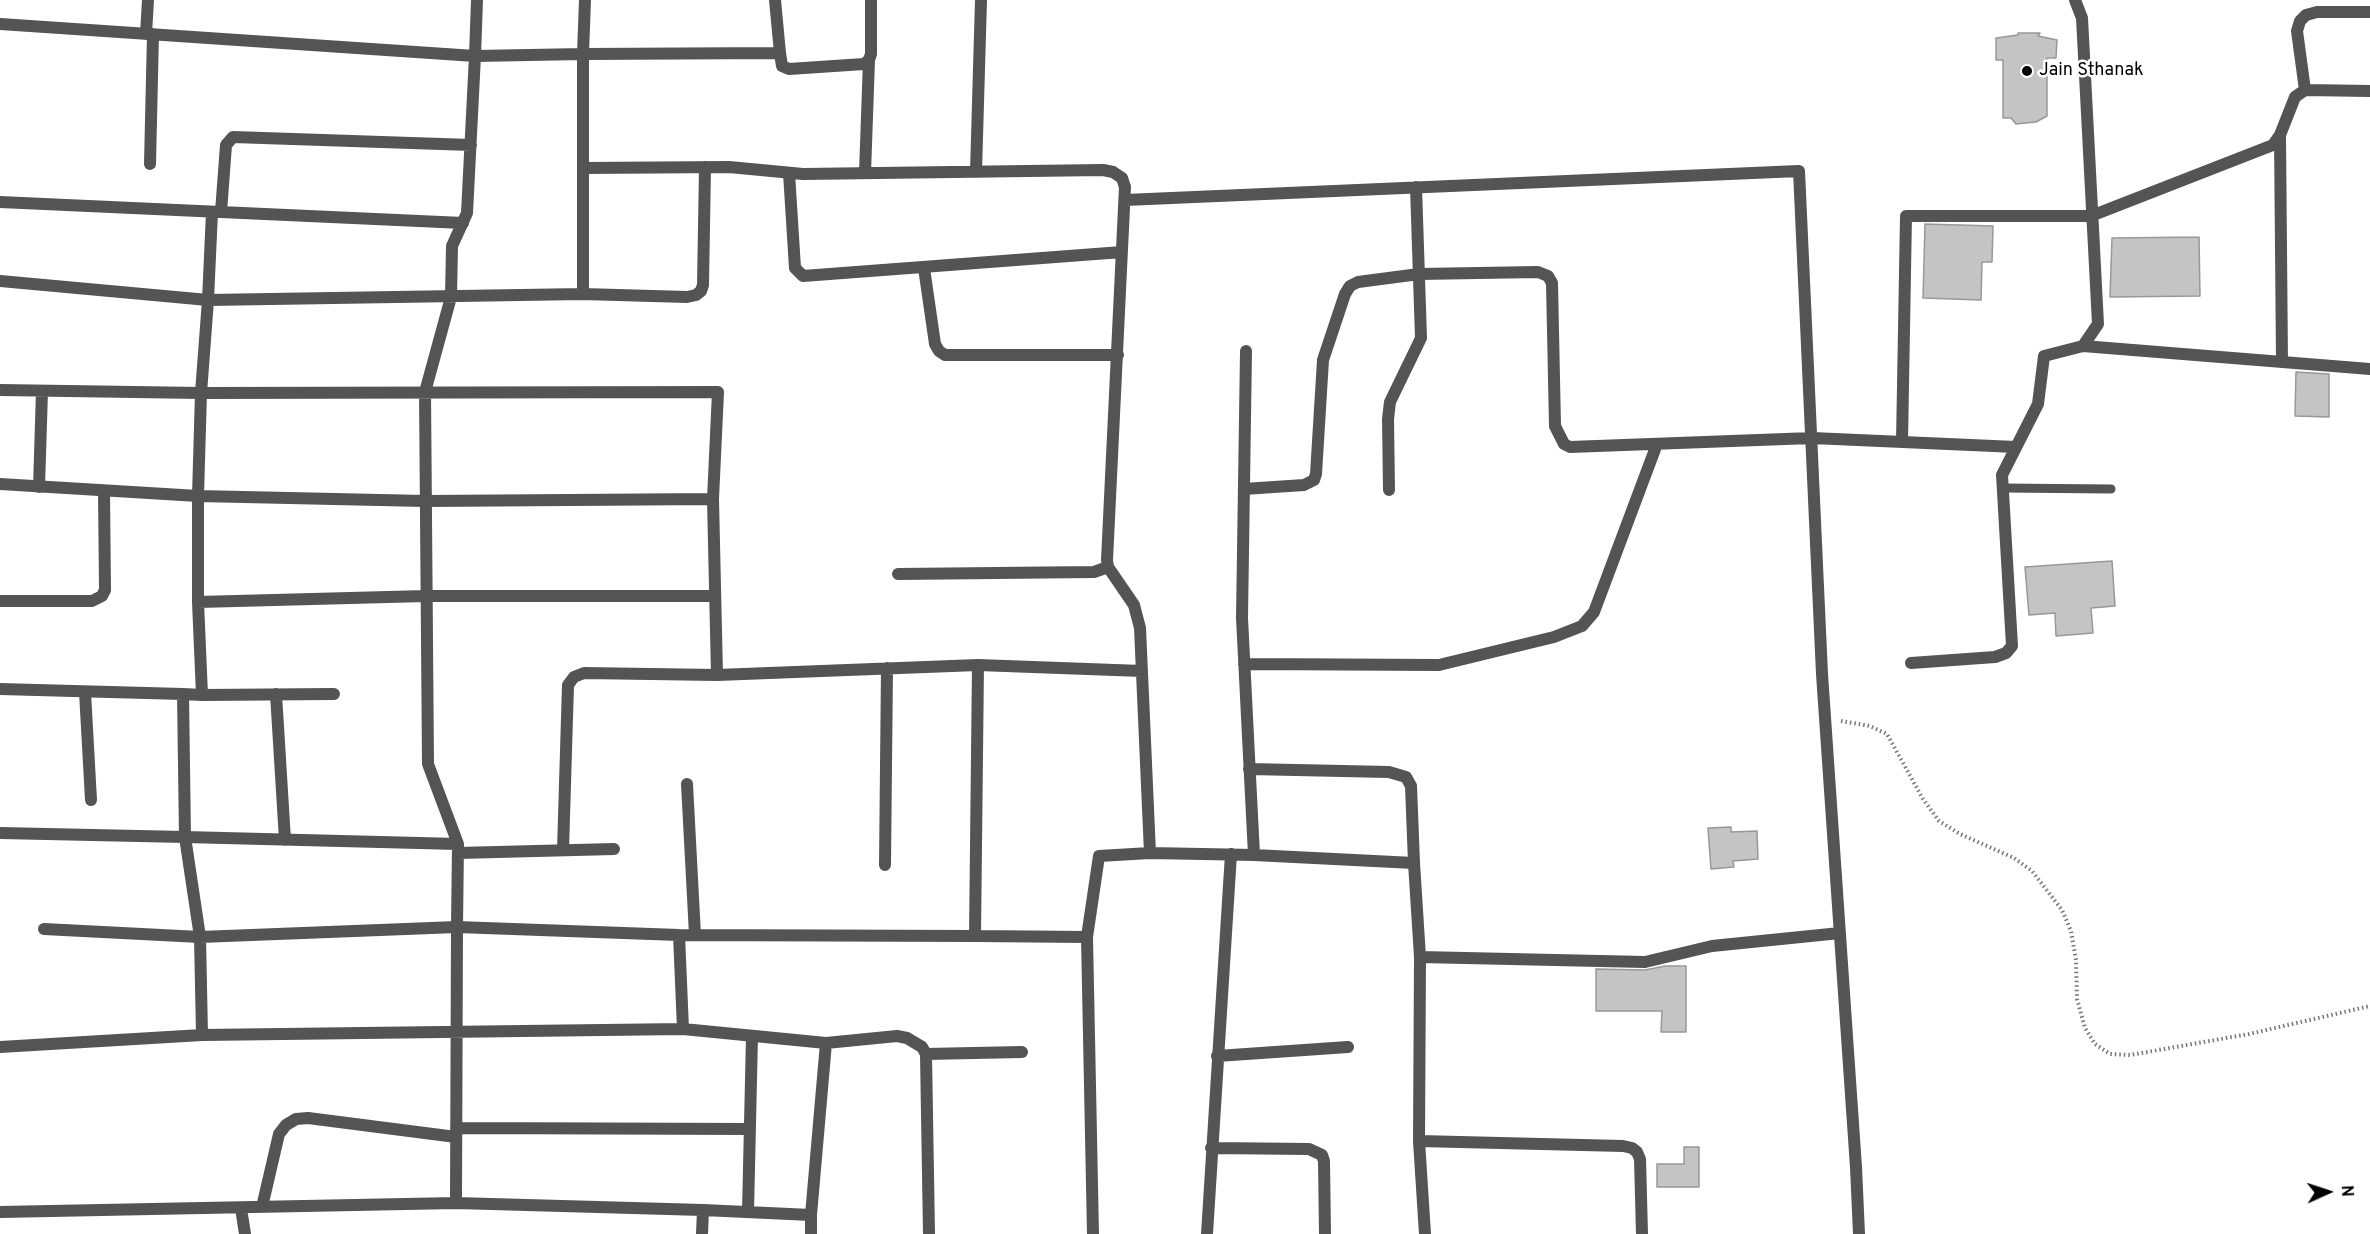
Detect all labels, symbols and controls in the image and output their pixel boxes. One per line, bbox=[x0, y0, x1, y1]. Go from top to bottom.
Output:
place label: Jain Sthanak bbox=[2039, 60, 2143, 82]
marker: Jain Sthanak bbox=[2020, 64, 2034, 78]
north arrow bbox=[2298, 1162, 2358, 1222]
text: N bbox=[2336, 1185, 2356, 1197]

